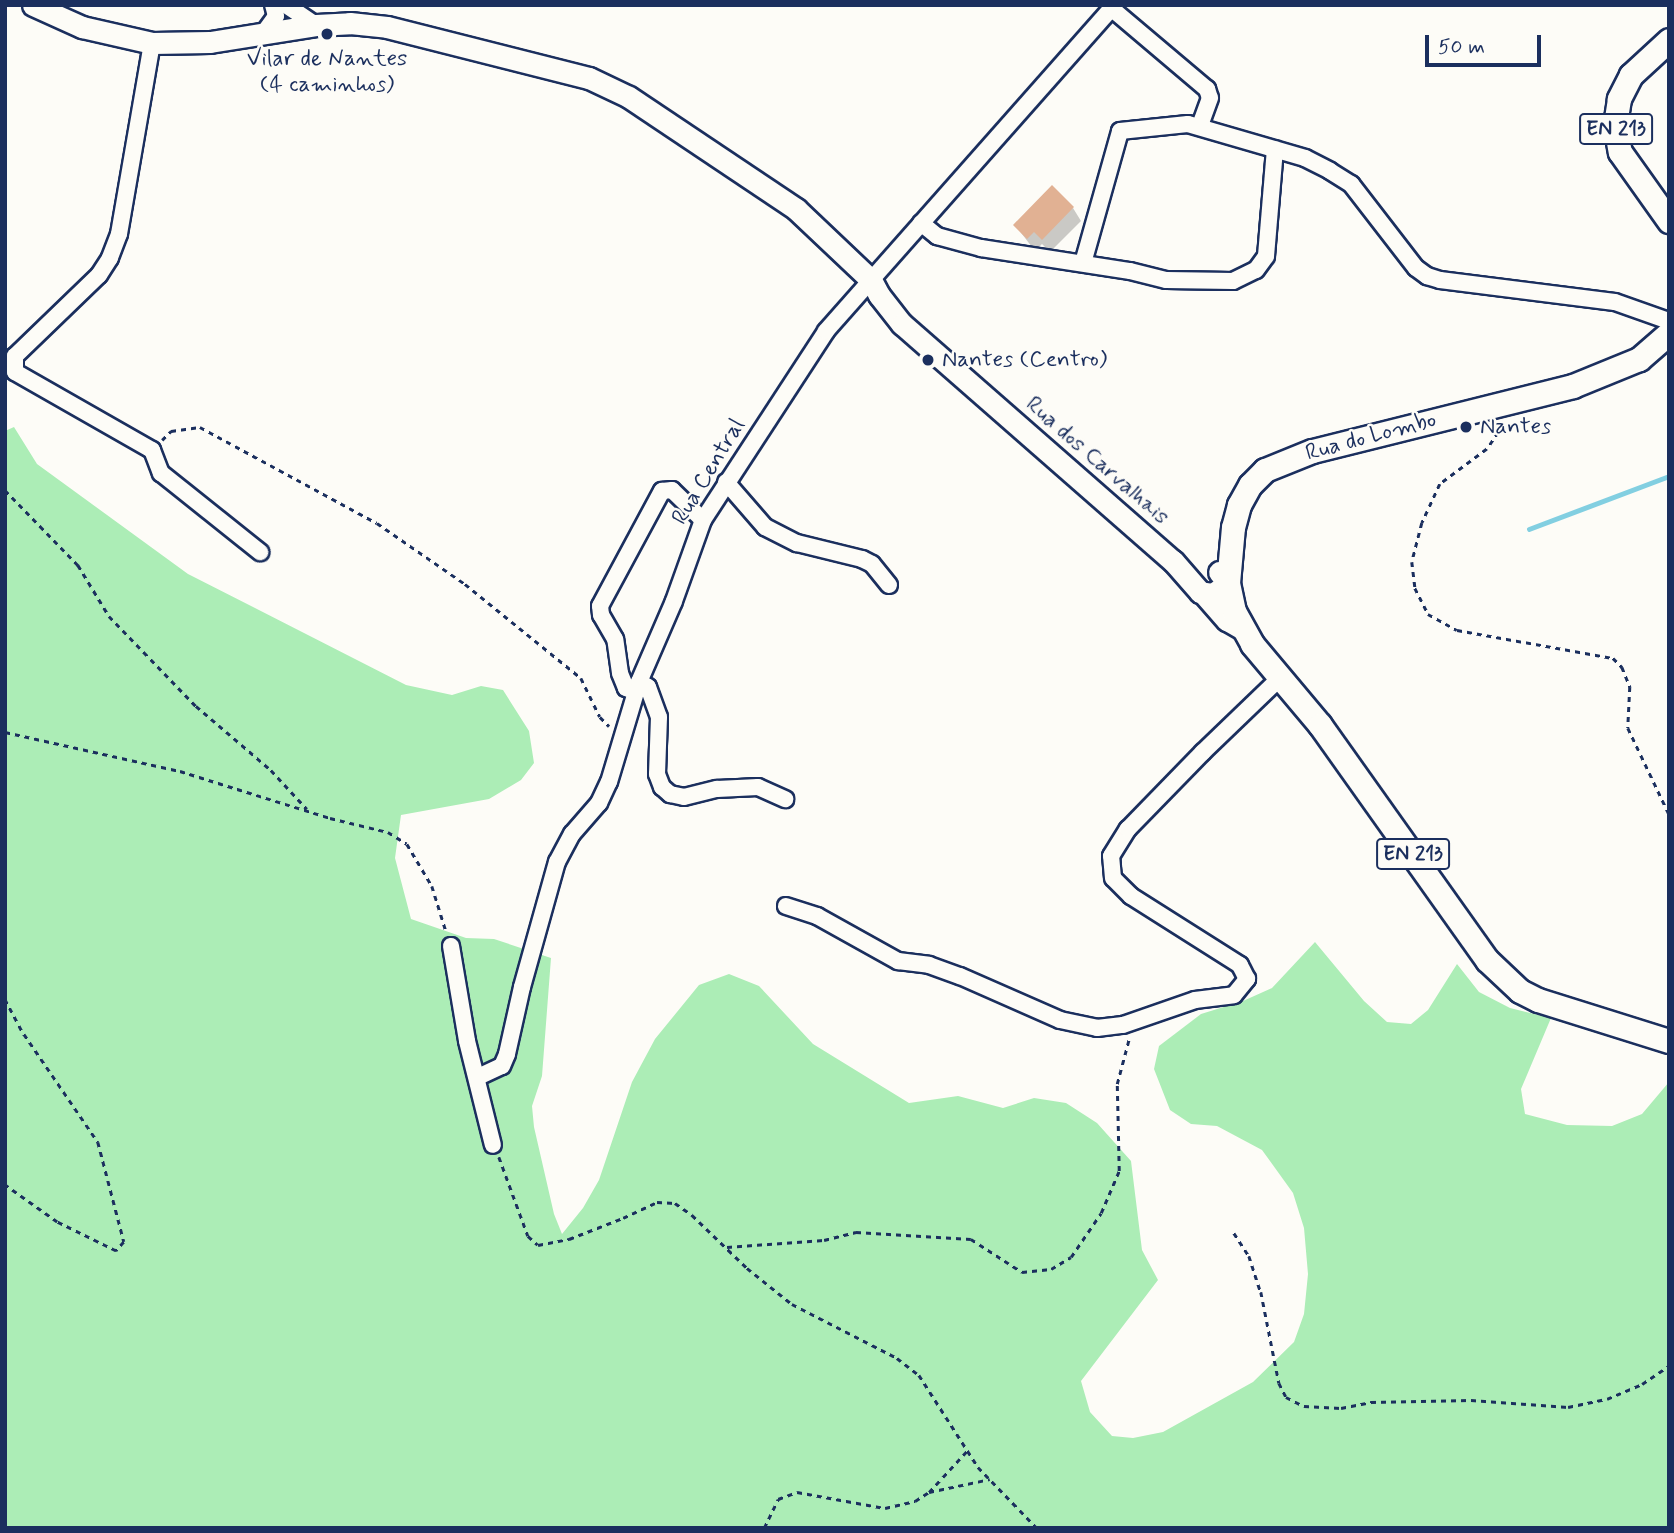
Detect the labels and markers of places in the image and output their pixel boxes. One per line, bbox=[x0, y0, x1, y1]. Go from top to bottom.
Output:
marker: Vilar de Nantes (4 caminhos) bbox=[319, 26, 335, 42]
place label: Vilar de Nantes (4 caminhos) bbox=[250, 45, 404, 99]
place label: Nantes (Centro) bbox=[942, 346, 1107, 374]
marker: Nantes (Centro) bbox=[920, 352, 936, 368]
place label: Nantes bbox=[1480, 413, 1551, 441]
marker: Nantes bbox=[1458, 419, 1474, 435]

